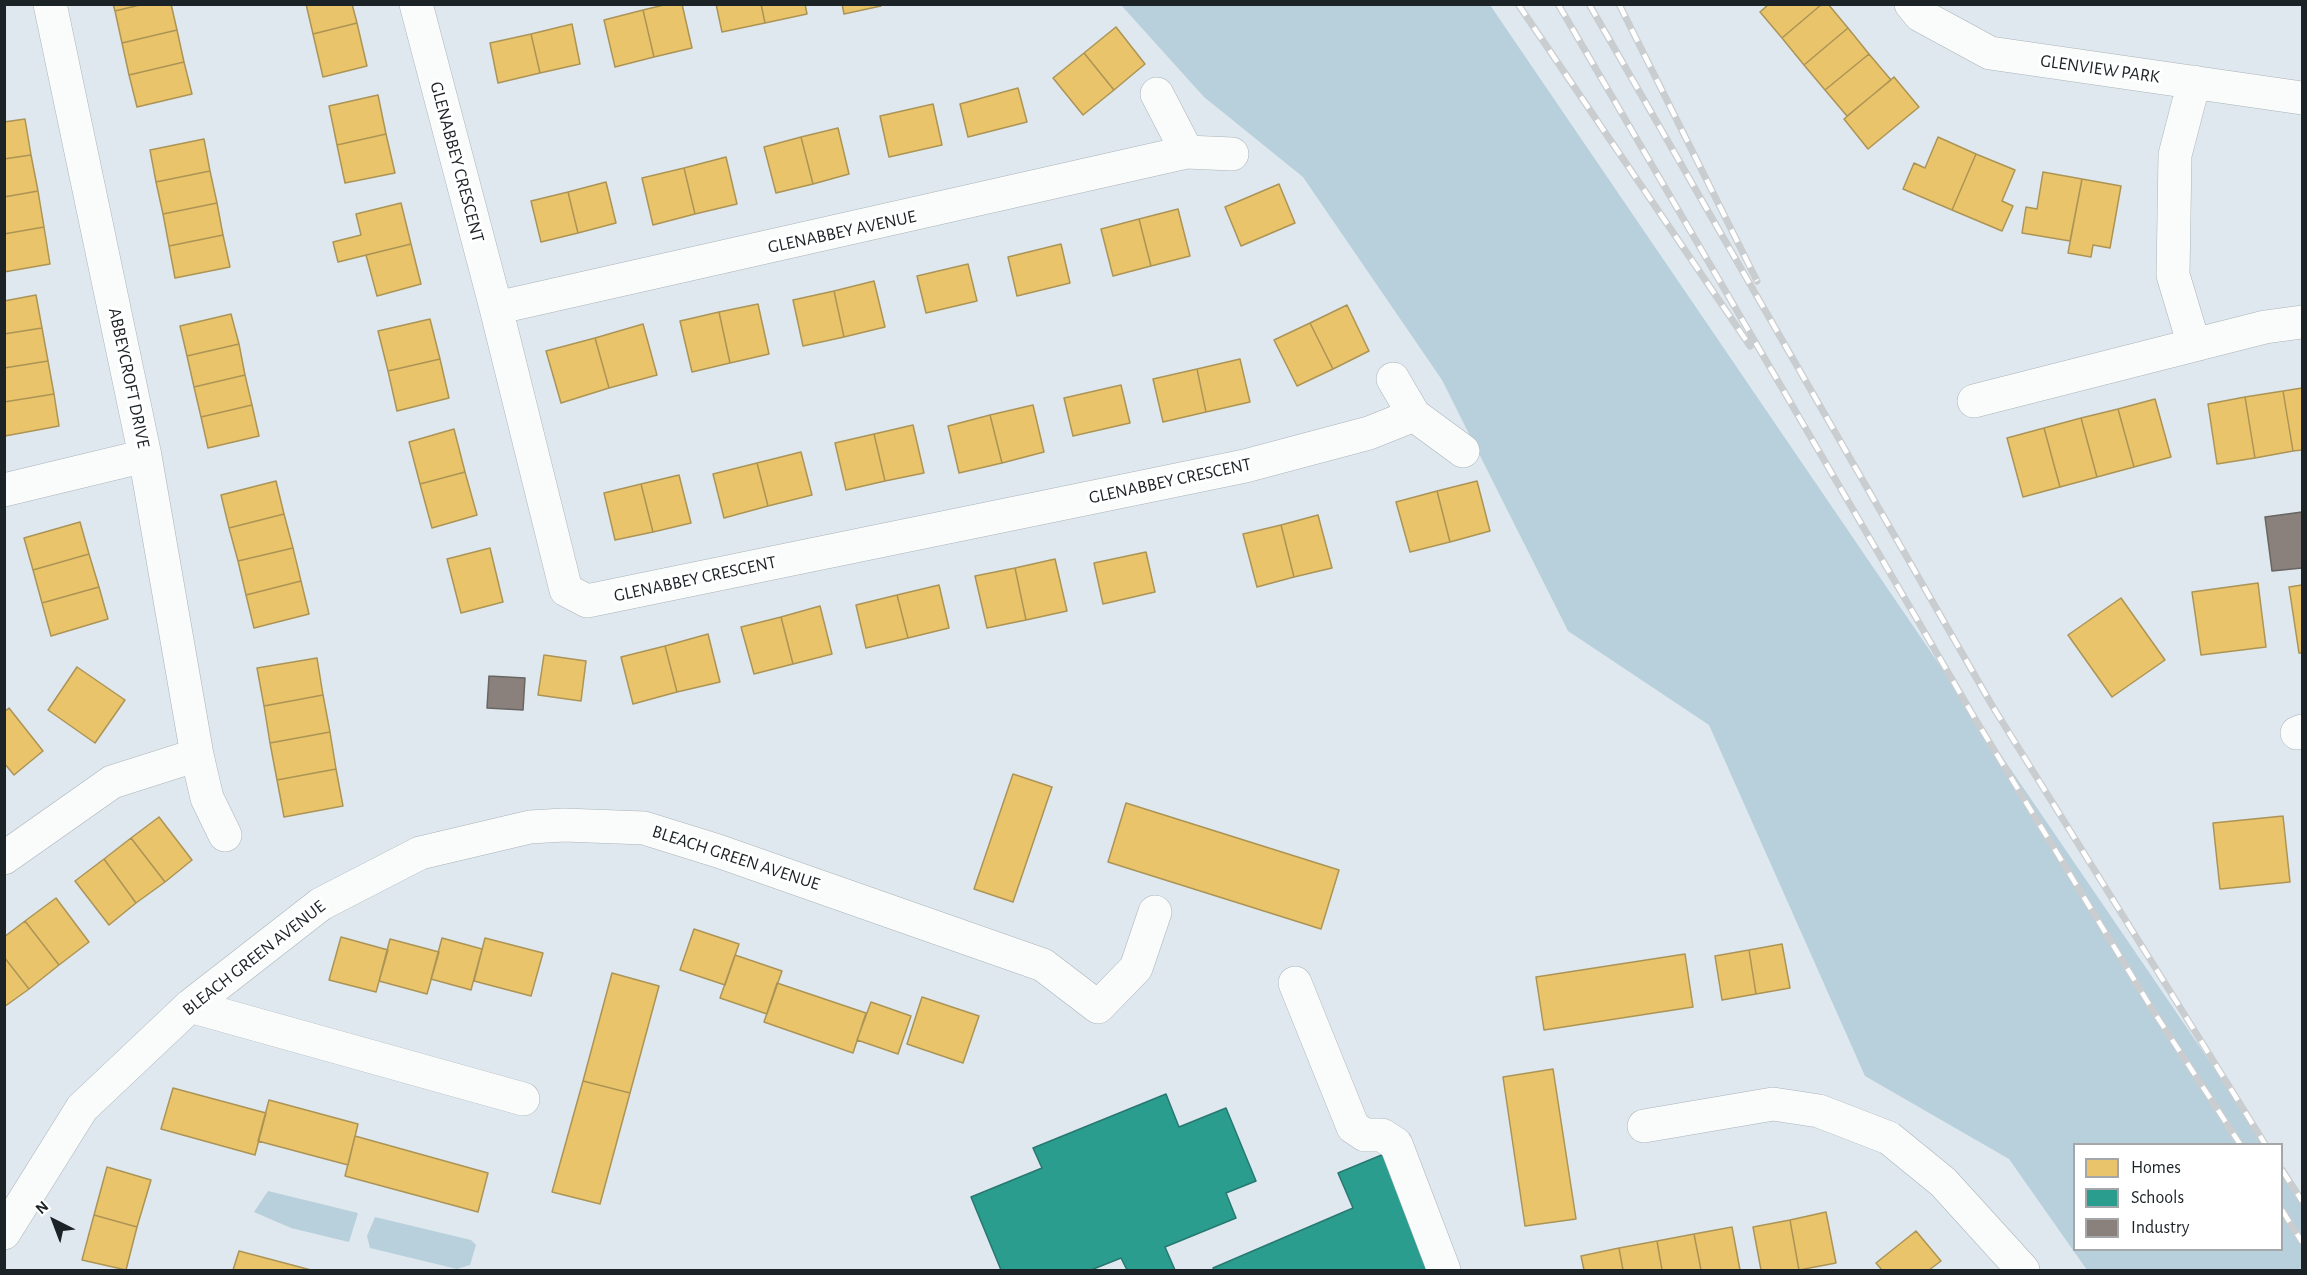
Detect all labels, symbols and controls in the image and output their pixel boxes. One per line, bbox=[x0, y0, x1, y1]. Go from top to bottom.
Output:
street label: GLENVIEW PARK bbox=[2039, 50, 2161, 88]
street label: GLENABBEY CRESCENT bbox=[425, 79, 489, 245]
street label: GLENABBEY AVENUE bbox=[766, 206, 918, 258]
street label: ABBEYCROFT DRIVE bbox=[104, 306, 154, 450]
street label: GLENABBEY CRESCENT bbox=[1087, 453, 1253, 509]
street label: GLENABBEY CRESCENT bbox=[612, 551, 778, 607]
street label: BLEACH GREEN AVENUE bbox=[649, 821, 823, 895]
street label: BLEACH GREEN AVENUE bbox=[178, 896, 330, 1020]
legend bbox=[2073, 1143, 2283, 1251]
text: Homes bbox=[2131, 1159, 2181, 1177]
text: Schools bbox=[2131, 1189, 2184, 1207]
north arrow bbox=[24, 1191, 84, 1251]
text: N bbox=[32, 1198, 51, 1217]
text: Industry bbox=[2131, 1219, 2190, 1237]

